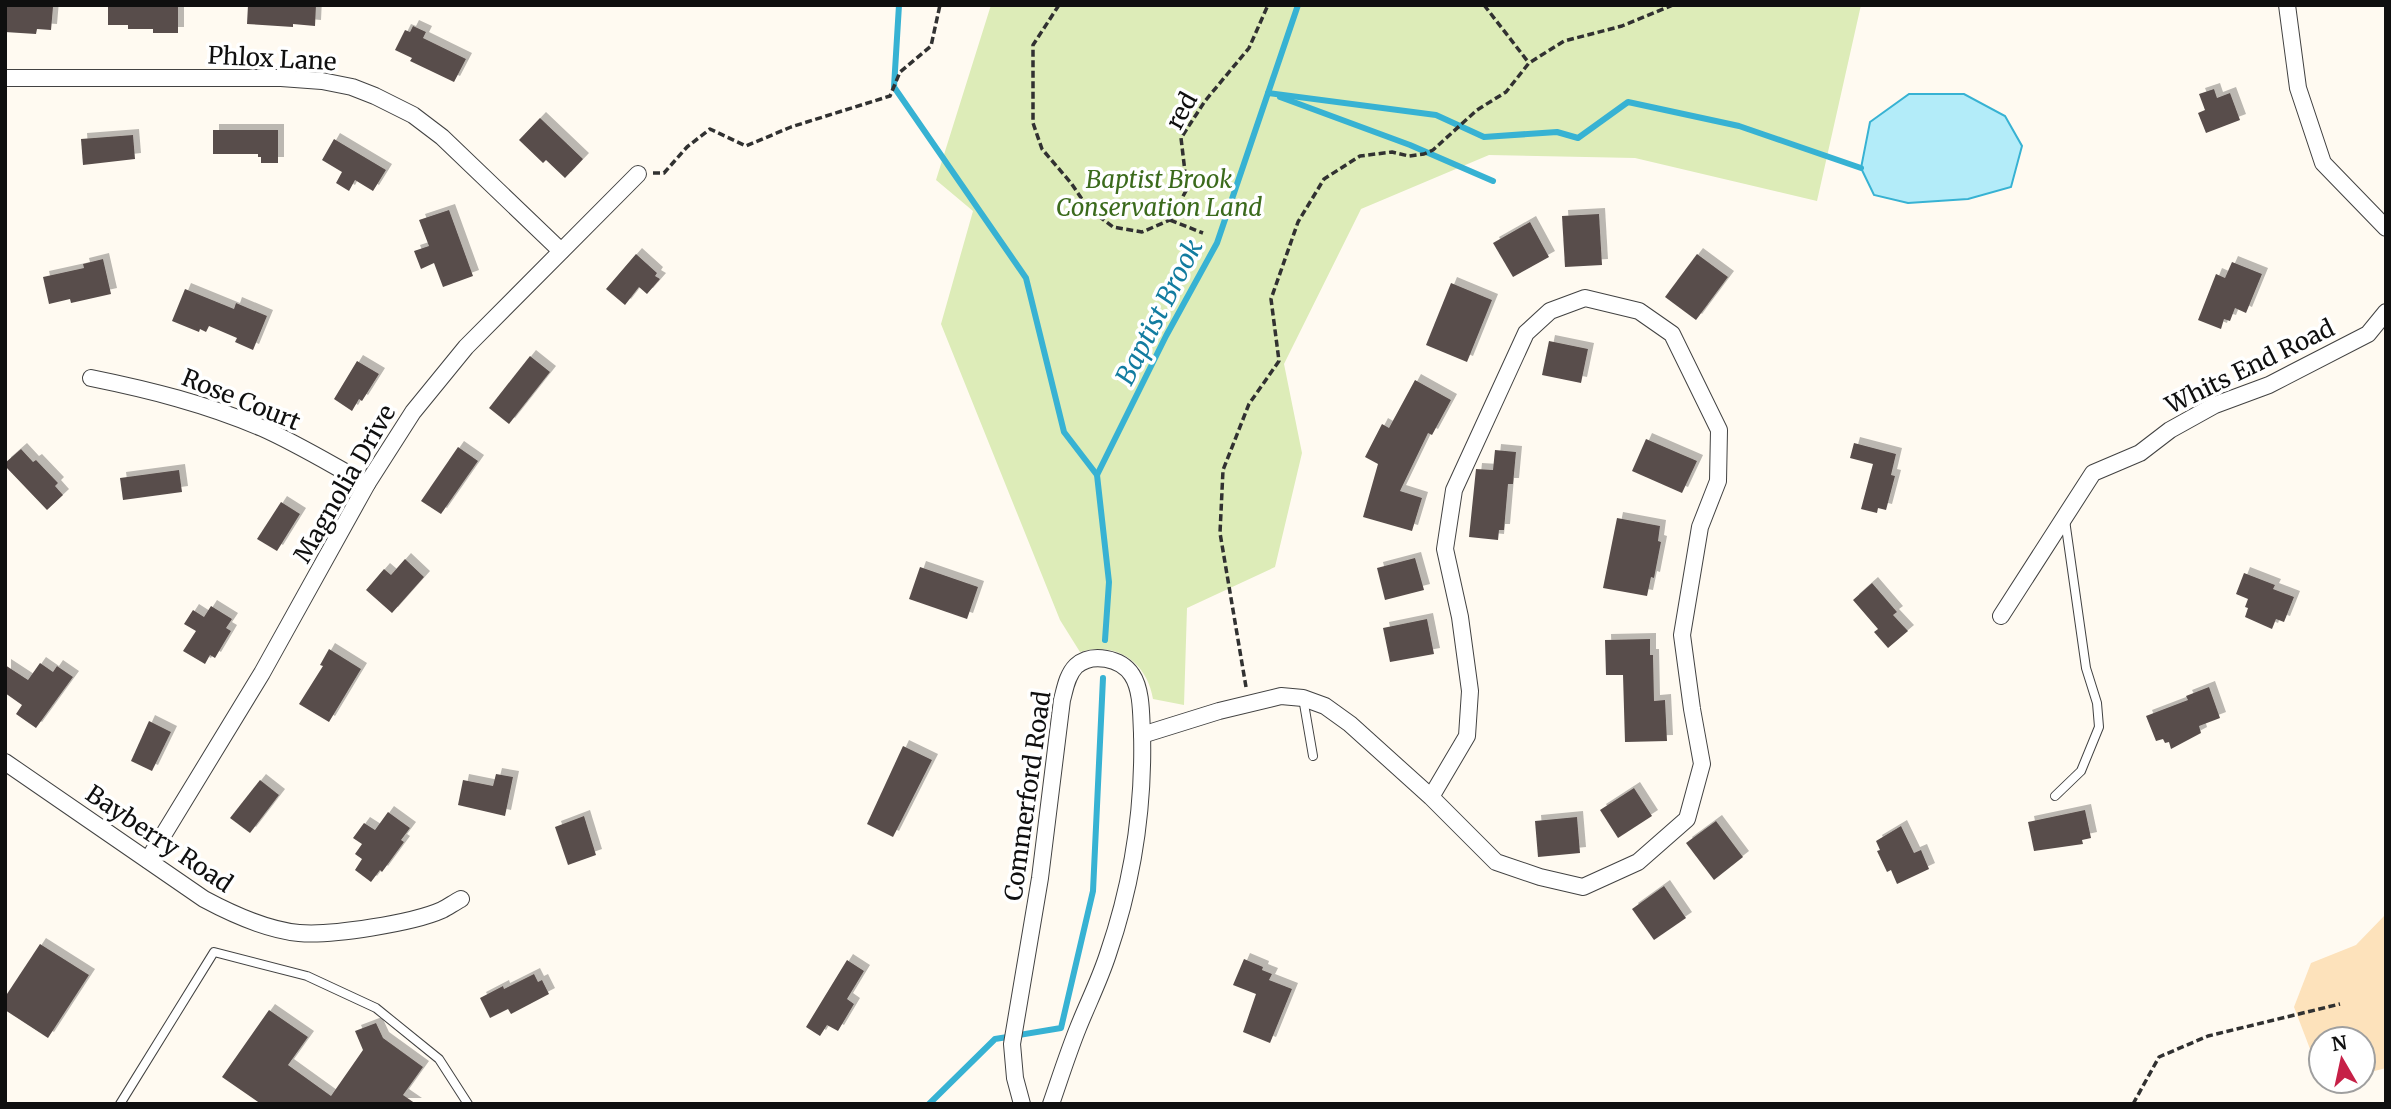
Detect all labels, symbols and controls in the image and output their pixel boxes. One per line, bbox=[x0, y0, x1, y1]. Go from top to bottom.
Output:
street label: Phlox Lane bbox=[207, 40, 337, 77]
street label: red bbox=[1159, 87, 1204, 135]
park label: Baptist Brook Conservation Land bbox=[1056, 164, 1262, 223]
water label: Baptist Brook bbox=[1108, 233, 1209, 390]
street label: Whits End Road bbox=[2159, 312, 2339, 421]
street label: Rose Court bbox=[177, 362, 306, 438]
street label: Magnolia Drive bbox=[287, 399, 402, 568]
street label: Commerford Road bbox=[997, 689, 1058, 903]
street label: Bayberry Road bbox=[80, 778, 239, 899]
north arrow bbox=[2307, 1025, 2377, 1095]
text: N bbox=[2330, 1030, 2349, 1056]

